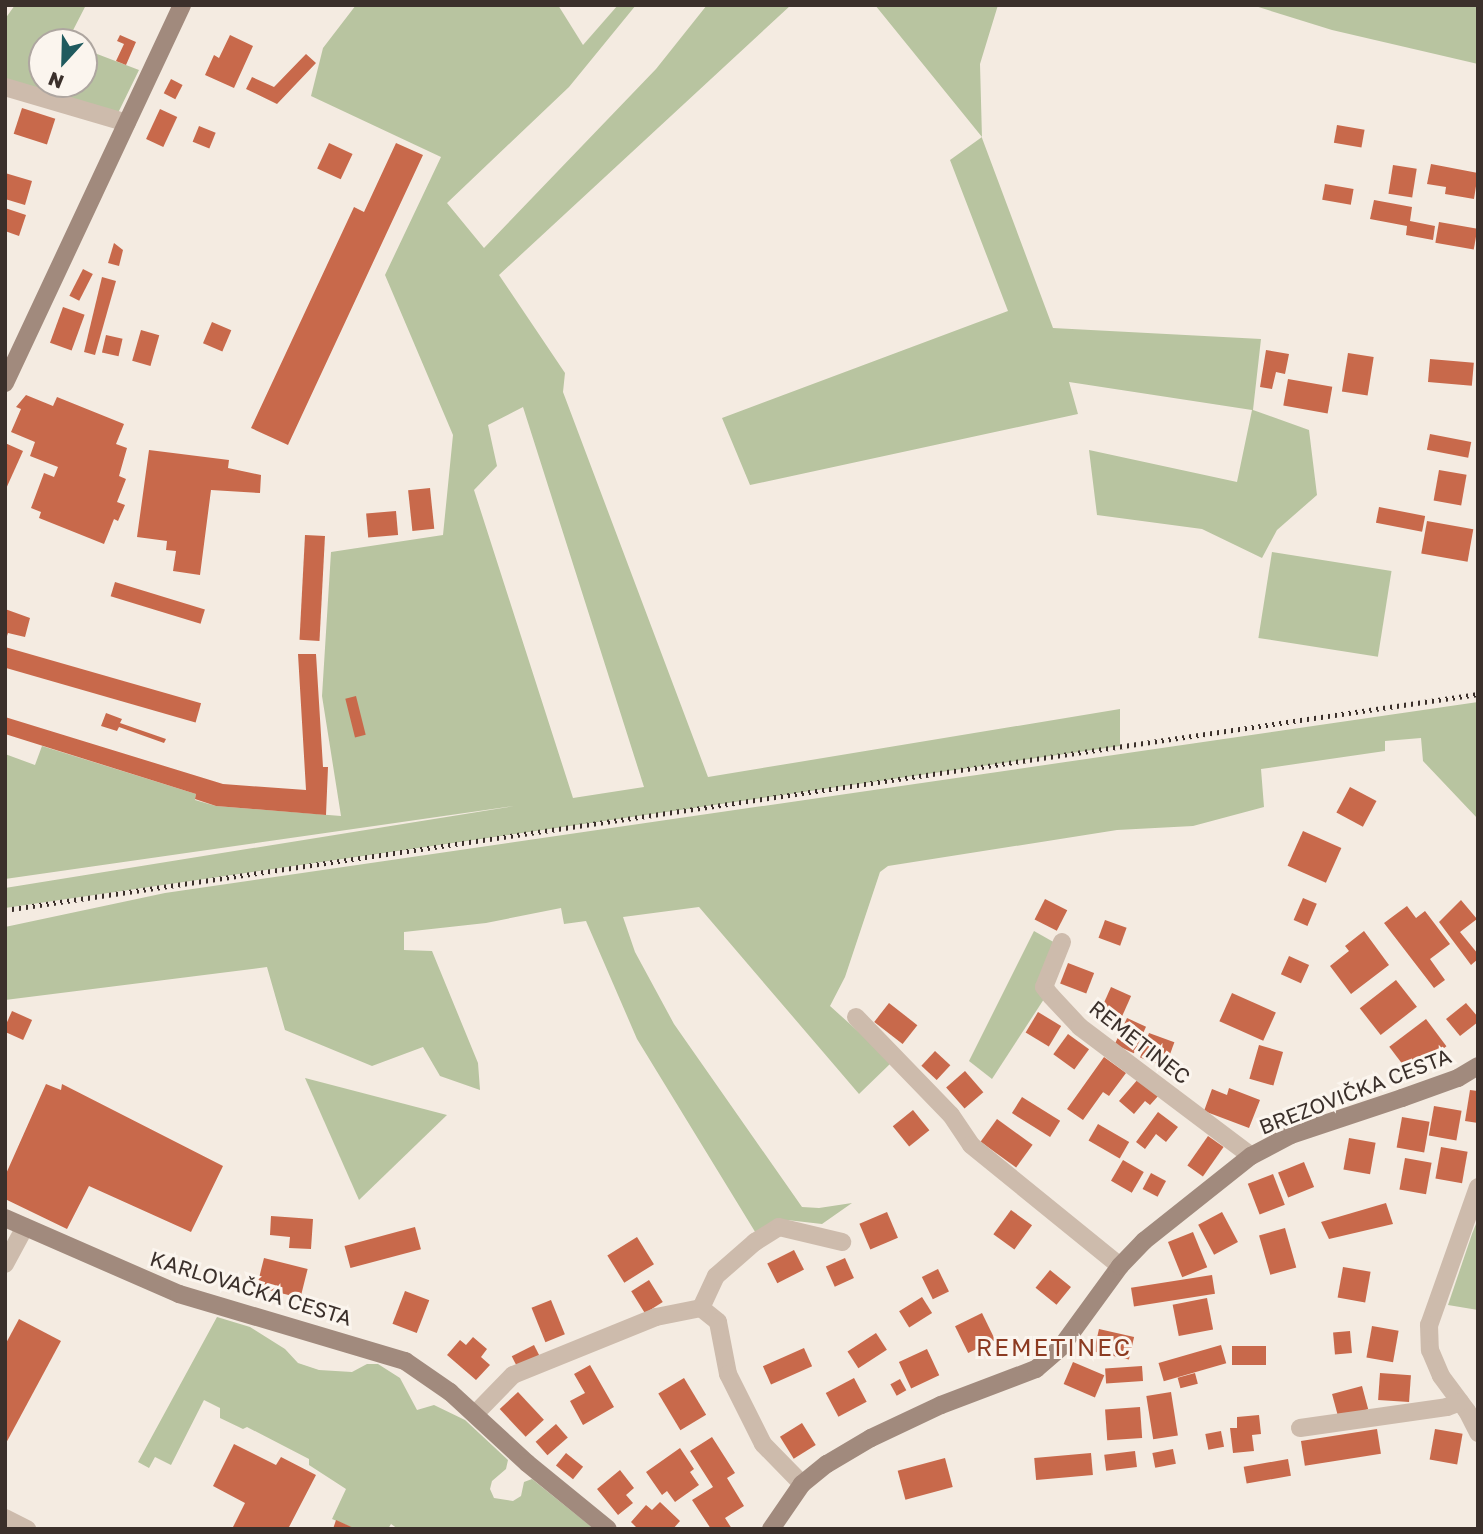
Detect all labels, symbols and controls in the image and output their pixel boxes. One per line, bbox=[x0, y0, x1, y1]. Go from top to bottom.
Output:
north arrow bbox=[28, 28, 98, 98]
text: N bbox=[45, 68, 67, 94]
street label: REMETINEC bbox=[1085, 995, 1195, 1089]
street label: BREZOVIČKA CESTA bbox=[1255, 1043, 1455, 1139]
street label: KARLOVAČKA CESTA bbox=[147, 1245, 355, 1331]
district label: REMETINEC bbox=[977, 1333, 1131, 1361]

